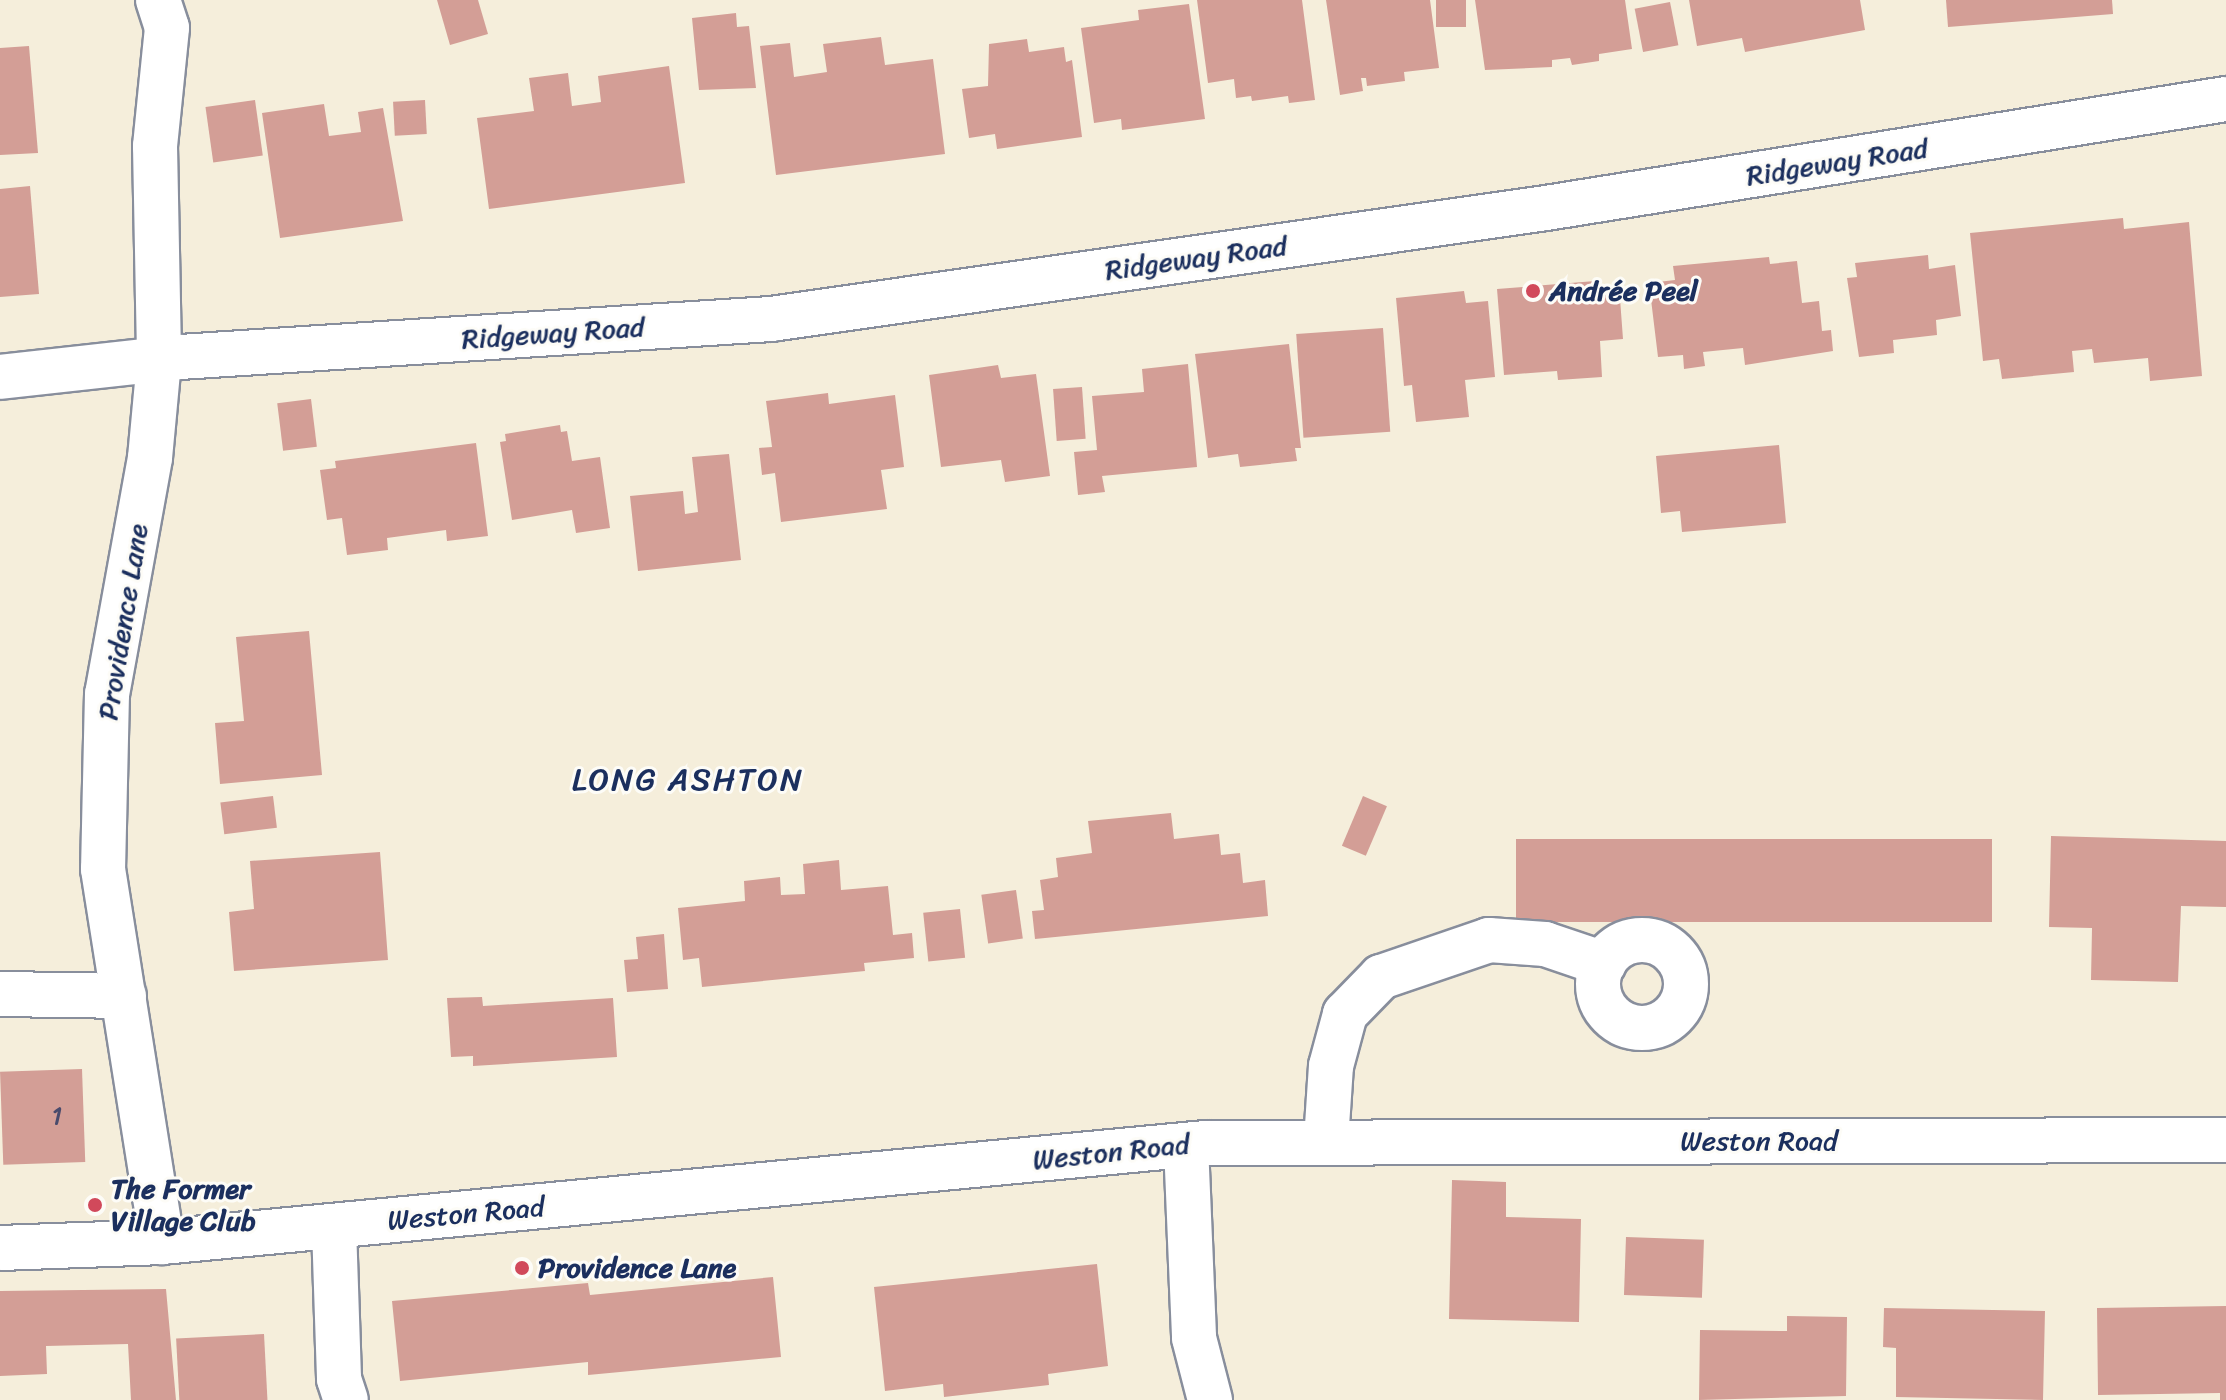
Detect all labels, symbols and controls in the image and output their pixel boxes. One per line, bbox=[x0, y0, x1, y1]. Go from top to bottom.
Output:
street label: Ridgeway Road bbox=[1744, 131, 1930, 193]
street label: Ridgeway Road bbox=[1103, 229, 1289, 287]
place label: Andrée Peel bbox=[1549, 274, 1699, 308]
marker: Andrée Peel bbox=[1524, 282, 1542, 300]
street label: Ridgeway Road bbox=[460, 310, 646, 356]
street label: Providence Lane bbox=[91, 521, 155, 723]
district label: LONG ASHTON bbox=[573, 761, 803, 799]
house number: 1 bbox=[52, 1103, 62, 1131]
street label: Weston Road bbox=[1680, 1124, 1838, 1158]
street label: Weston Road bbox=[1031, 1127, 1191, 1177]
place label: The Former Village Club bbox=[111, 1172, 256, 1238]
street label: Weston Road bbox=[386, 1190, 546, 1238]
marker: The Former Village Club bbox=[86, 1196, 104, 1214]
place label: Providence Lane bbox=[538, 1251, 737, 1285]
marker: Providence Lane bbox=[513, 1259, 531, 1277]

